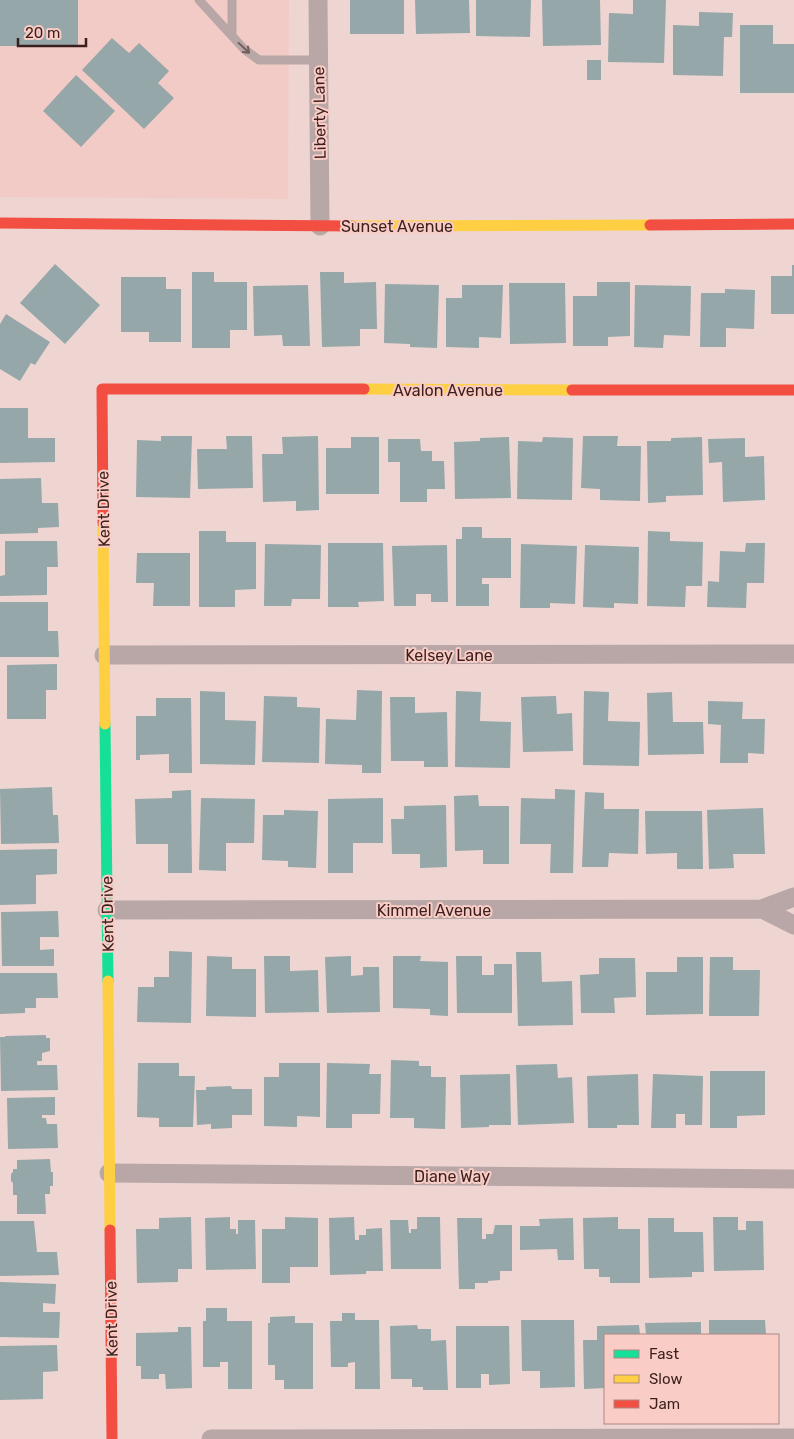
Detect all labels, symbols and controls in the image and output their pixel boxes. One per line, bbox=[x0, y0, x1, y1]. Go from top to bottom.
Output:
scale bar bbox=[18, 15, 85, 47]
text: 20 m bbox=[25, 24, 60, 42]
one-way arrow bbox=[238, 42, 251, 54]
street label: Liberty Lane bbox=[309, 67, 330, 159]
street label: Sunset Avenue bbox=[341, 217, 453, 236]
street label: Avalon Avenue bbox=[393, 381, 503, 400]
street label: Kent Drive bbox=[93, 471, 114, 547]
street label: Kelsey Lane bbox=[405, 646, 493, 665]
street label: Kent Drive bbox=[97, 876, 118, 952]
street label: Kimmel Avenue bbox=[377, 901, 491, 920]
street label: Diane Way bbox=[414, 1167, 490, 1186]
street label: Kent Drive bbox=[101, 1281, 122, 1357]
legend bbox=[604, 1334, 779, 1424]
text: Fast bbox=[649, 1345, 679, 1363]
text: Slow bbox=[649, 1370, 682, 1388]
text: Jam bbox=[649, 1395, 680, 1413]

